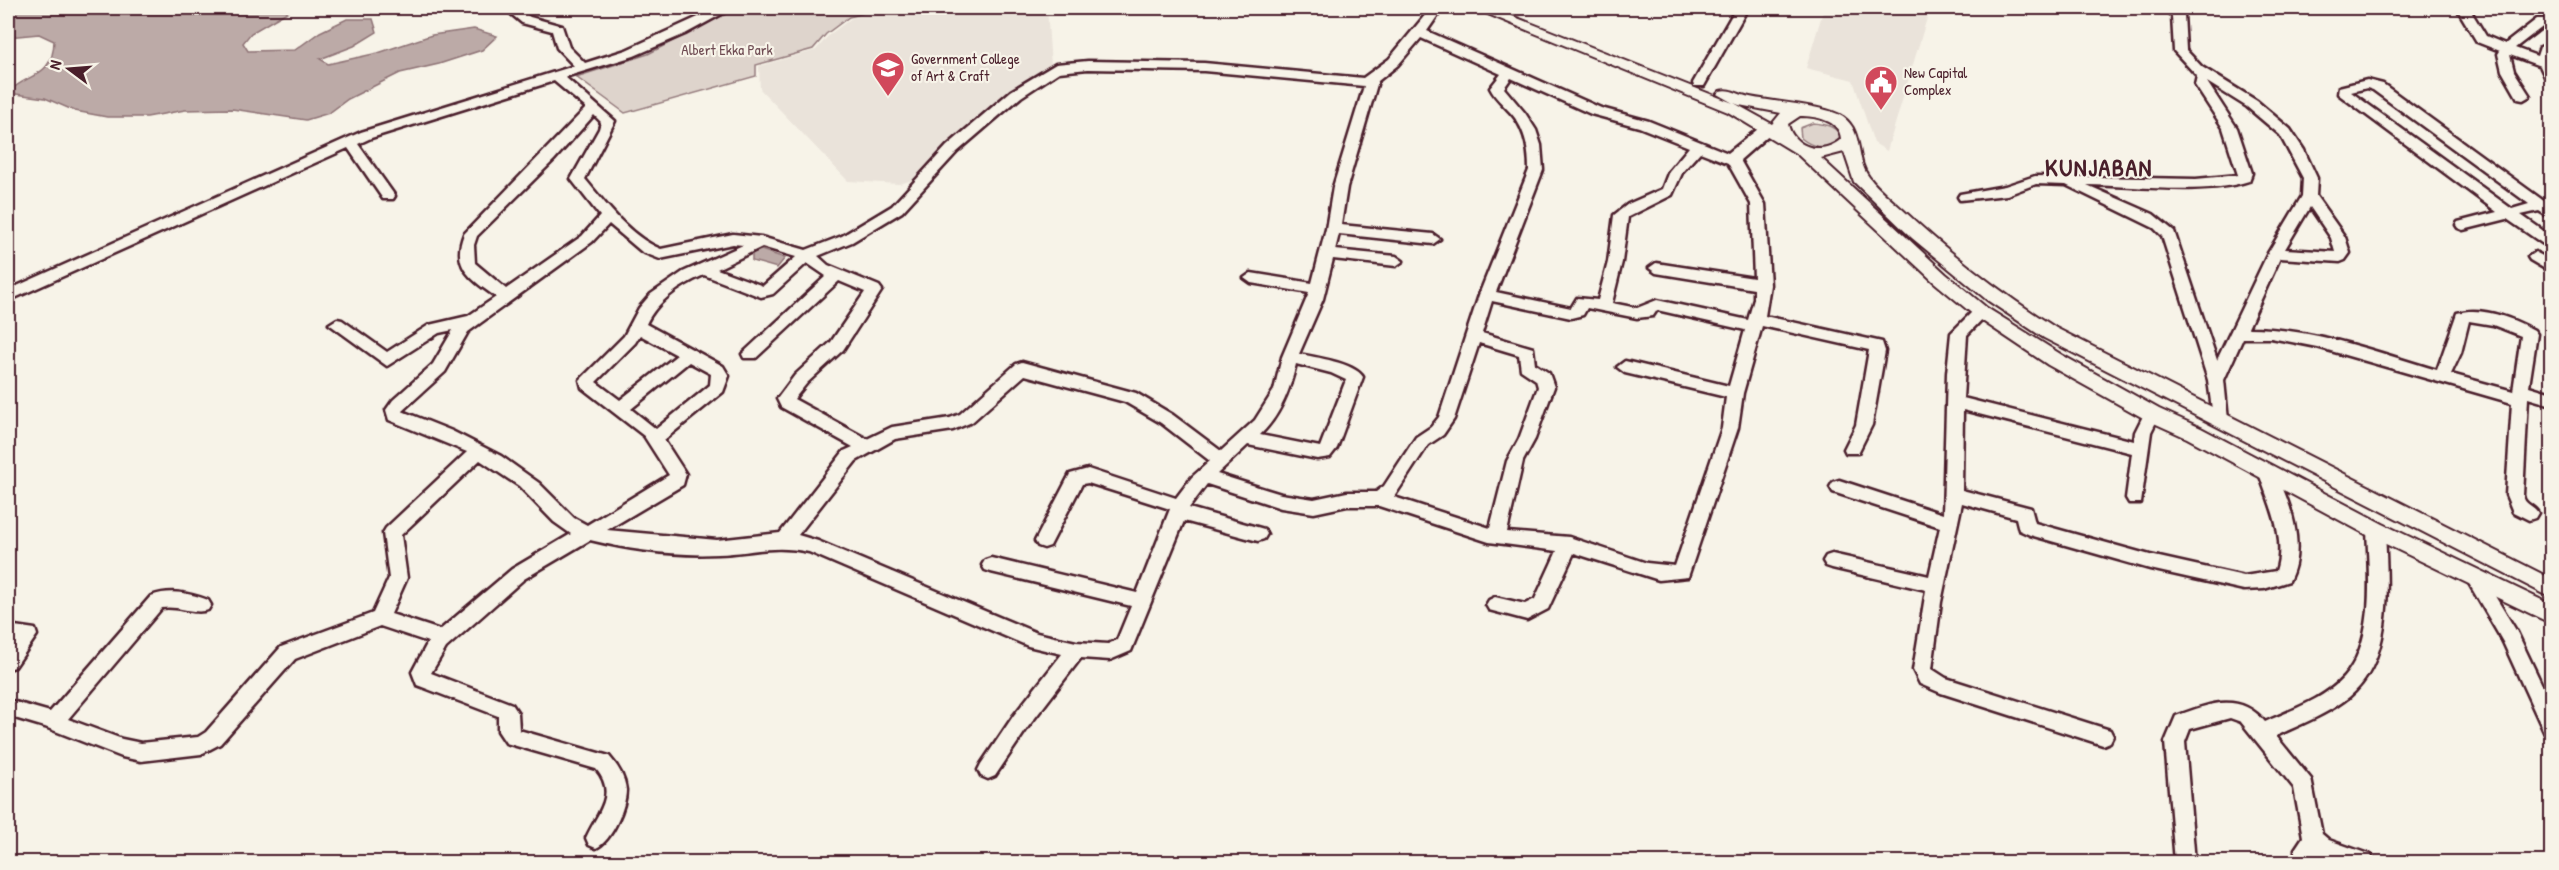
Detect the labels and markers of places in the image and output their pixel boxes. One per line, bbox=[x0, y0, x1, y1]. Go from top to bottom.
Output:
place label: Government College of Art & Craft bbox=[911, 48, 1020, 86]
school or university icon: Government College of Art & Craft bbox=[870, 50, 906, 97]
place label: New Capital Complex bbox=[1904, 62, 1967, 100]
public building icon: New Capital Complex bbox=[1863, 64, 1899, 111]

